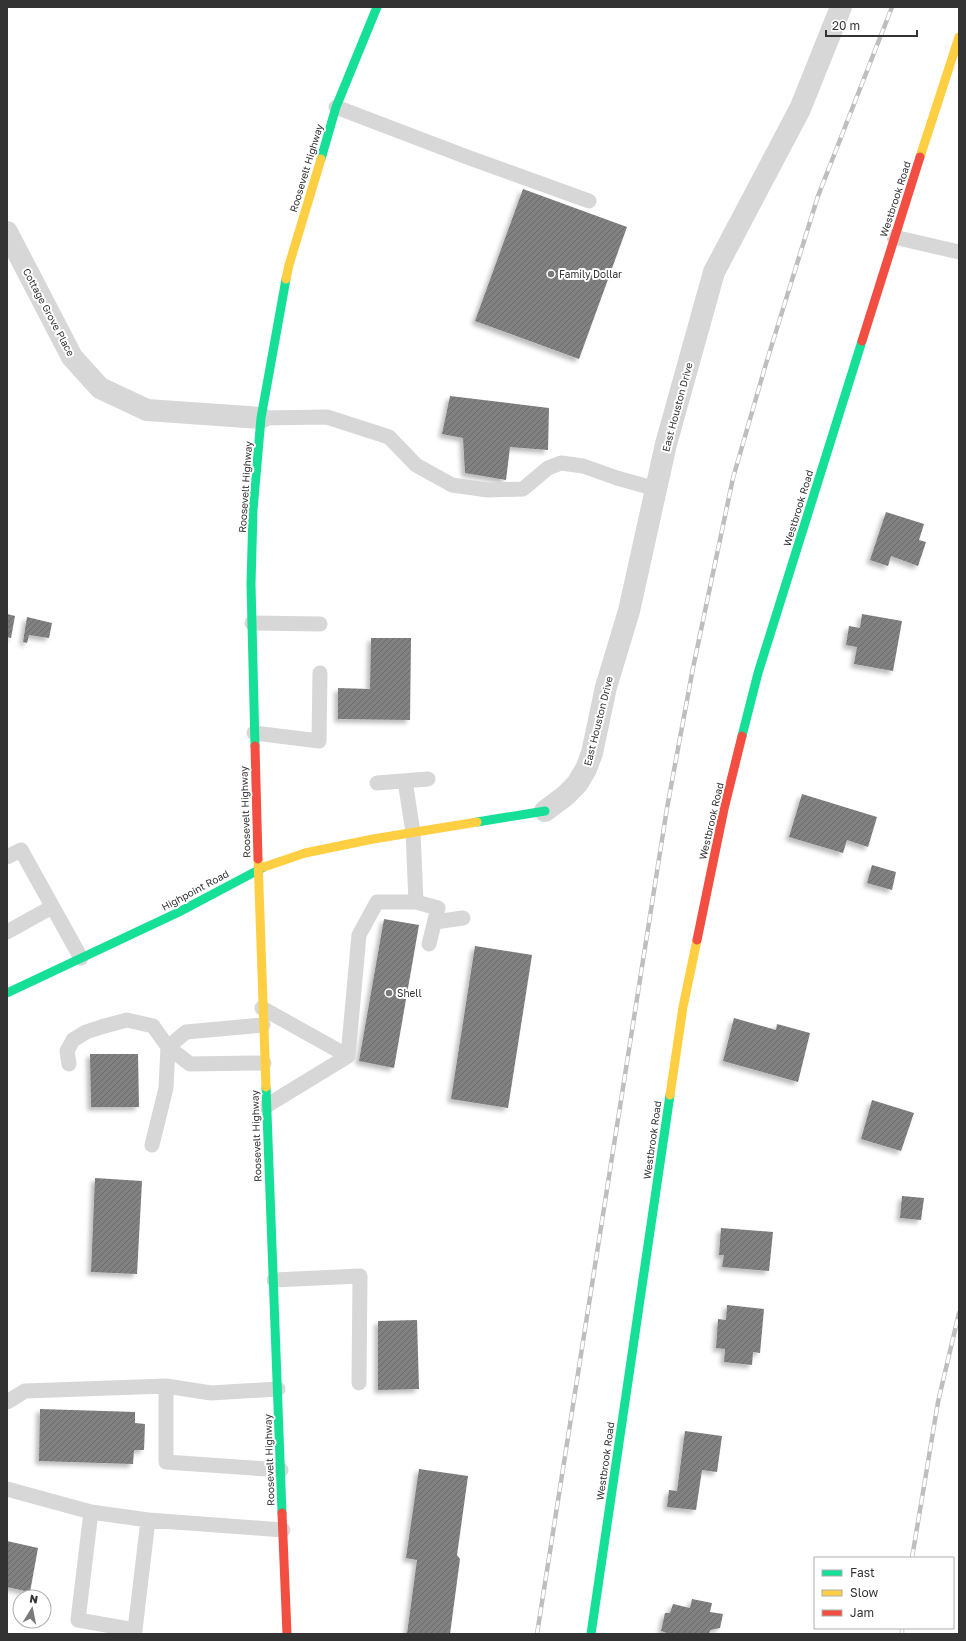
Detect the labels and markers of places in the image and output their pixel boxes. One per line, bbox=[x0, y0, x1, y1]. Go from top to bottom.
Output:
place label: Family Dollar bbox=[559, 268, 622, 280]
marker: Family Dollar bbox=[546, 269, 556, 279]
place label: Shell bbox=[397, 987, 422, 999]
marker: Shell bbox=[384, 988, 394, 998]

